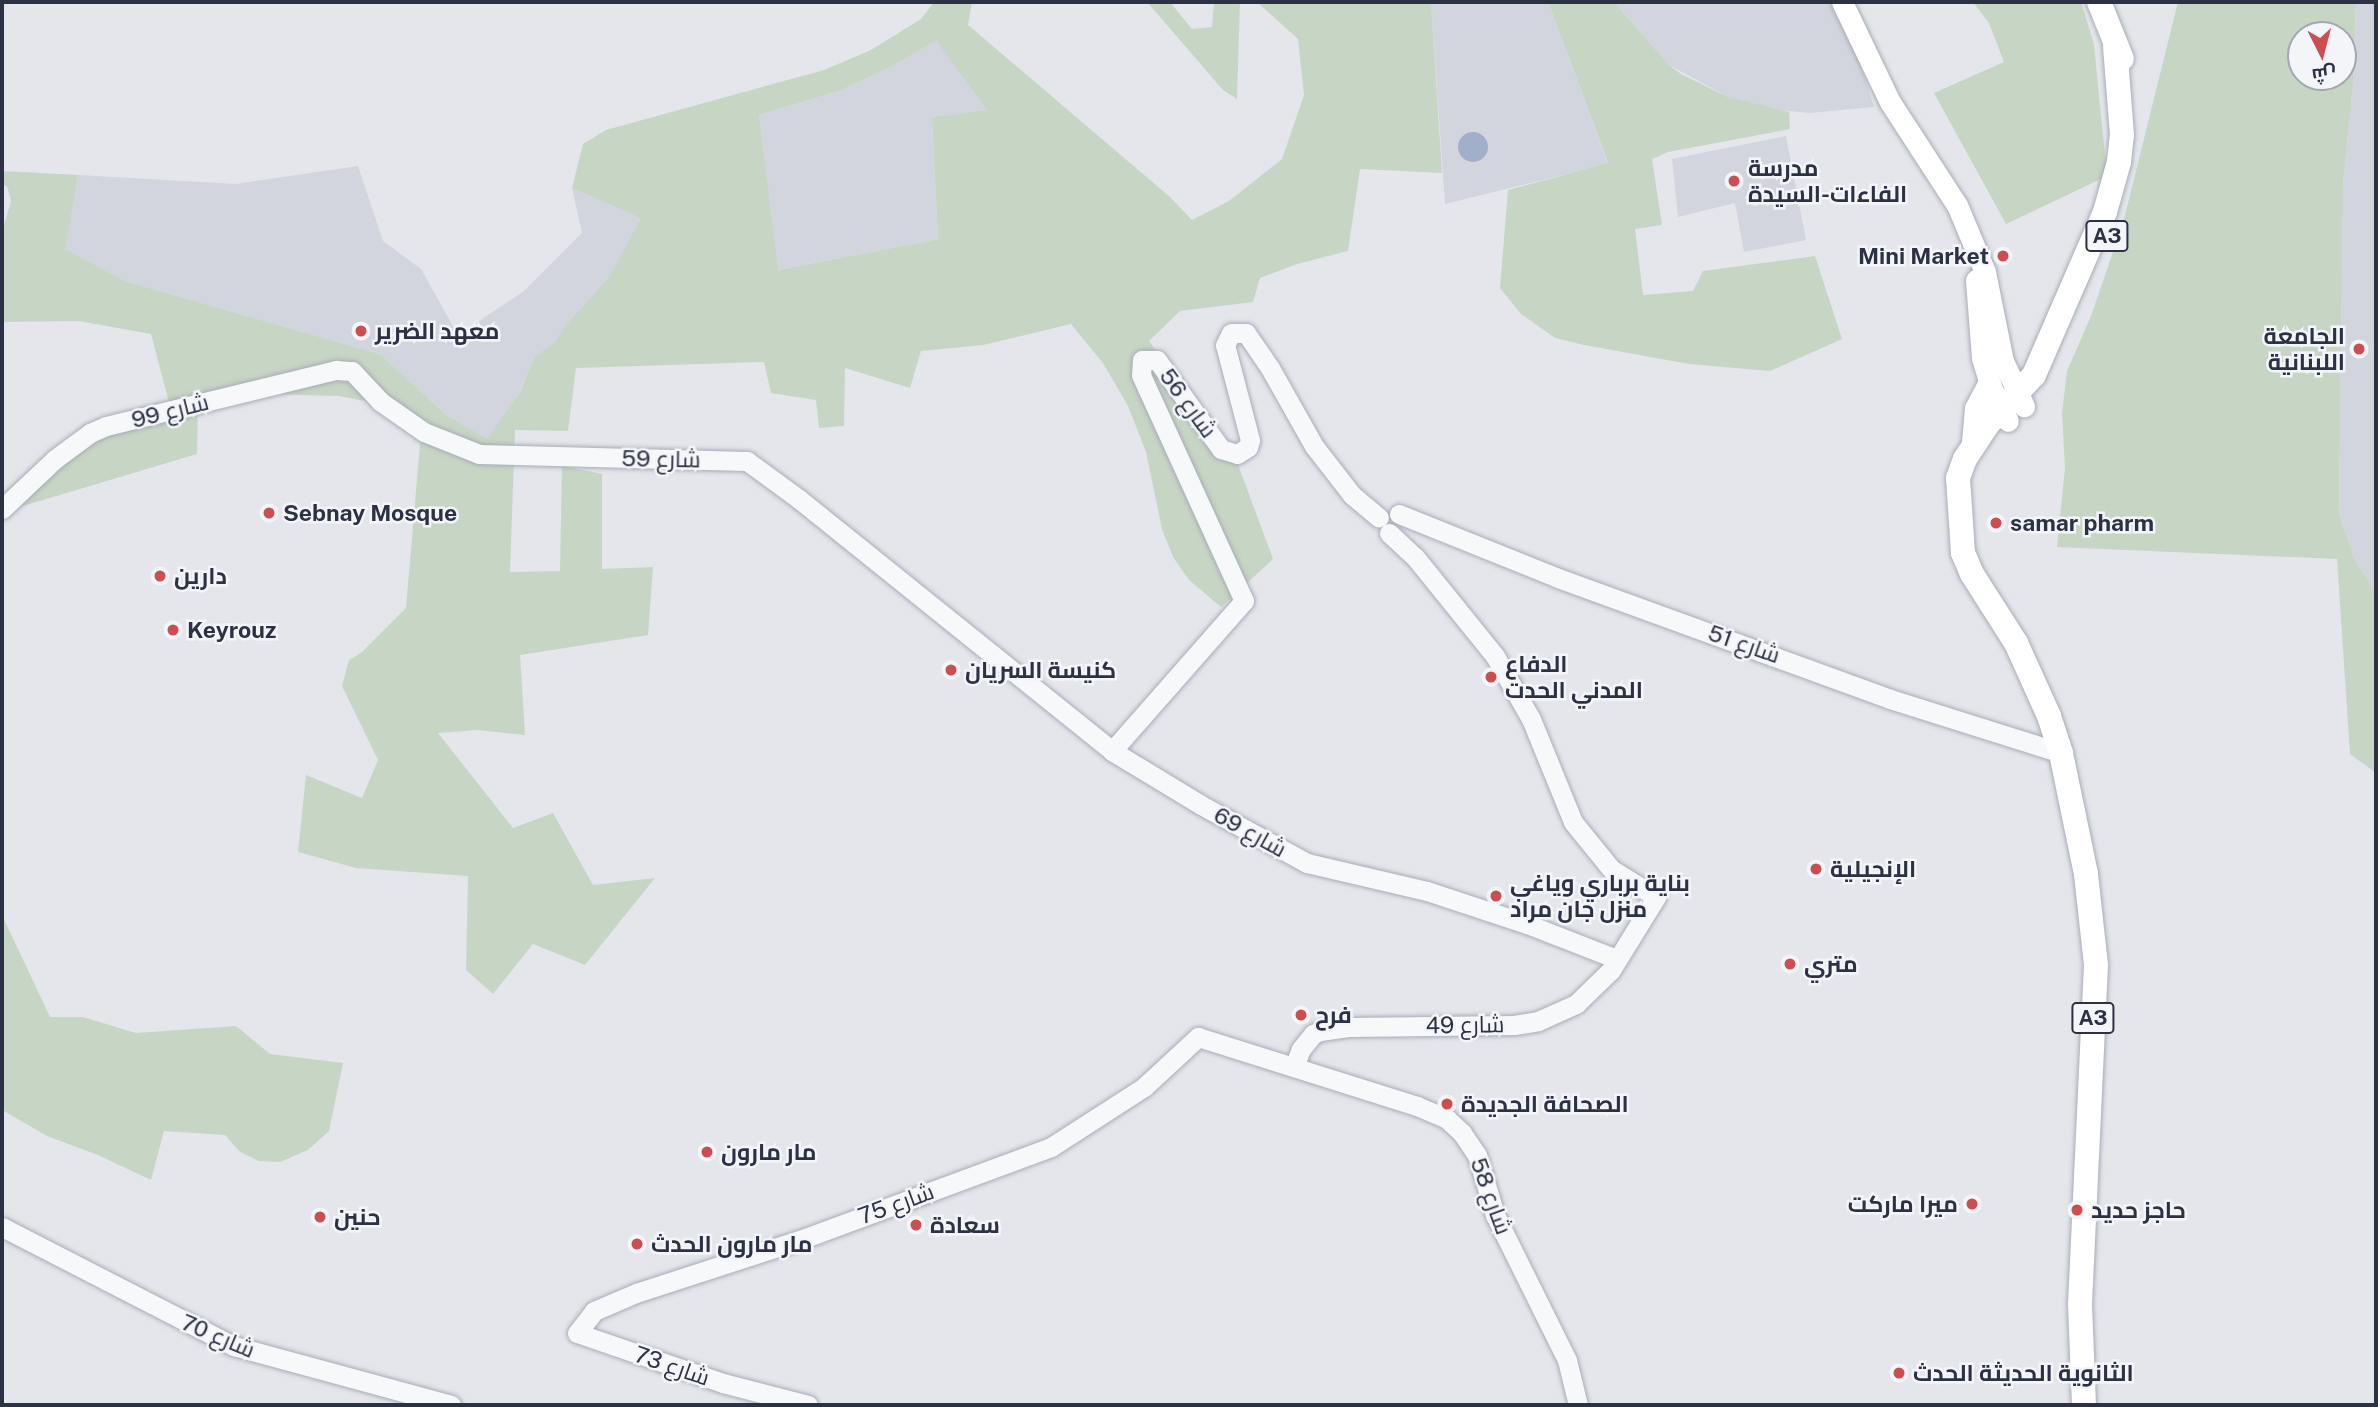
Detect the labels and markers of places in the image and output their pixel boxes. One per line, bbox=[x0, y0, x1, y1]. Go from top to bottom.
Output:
place label: مدرسة الفاءات-السيدة bbox=[1748, 154, 1907, 208]
marker: مدرسة الفاءات-السيدة bbox=[1726, 173, 1742, 189]
place label: Mini Market bbox=[1858, 242, 1989, 270]
marker: Mini Market bbox=[1995, 248, 2011, 264]
place label: معهد الضرير bbox=[375, 317, 499, 345]
place label: الجامعة اللبنانية bbox=[2264, 322, 2345, 376]
marker: معهد الضرير bbox=[353, 323, 369, 339]
marker: الجامعة اللبنانية bbox=[2351, 341, 2367, 357]
place label: Sebnay Mosque bbox=[283, 499, 457, 527]
marker: Sebnay Mosque bbox=[261, 505, 277, 521]
place label: samar pharm bbox=[2010, 509, 2154, 537]
marker: samar pharm bbox=[1988, 515, 2004, 531]
place label: دارين bbox=[174, 562, 227, 590]
marker: دارين bbox=[152, 568, 168, 584]
place label: Keyrouz bbox=[187, 616, 276, 644]
marker: Keyrouz bbox=[165, 622, 181, 638]
place label: الدفاع المدني الحدت bbox=[1505, 650, 1643, 704]
place label: كنيسة السريان bbox=[965, 656, 1116, 684]
marker: كنيسة السريان bbox=[943, 662, 959, 678]
marker: الدفاع المدني الحدت bbox=[1483, 669, 1499, 685]
place label: الإنجيلية bbox=[1830, 855, 1916, 883]
marker: الإنجيلية bbox=[1808, 861, 1824, 877]
place label: بناية برباري وياغي منزل جان مراد bbox=[1510, 869, 1690, 923]
marker: بناية برباري وياغي منزل جان مراد bbox=[1488, 888, 1504, 904]
place label: متري bbox=[1804, 950, 1858, 978]
marker: متري bbox=[1782, 956, 1798, 972]
place label: فرح bbox=[1315, 1001, 1352, 1029]
marker: فرح bbox=[1293, 1007, 1309, 1023]
place label: الصحافة الجديدة bbox=[1461, 1090, 1629, 1118]
marker: الصحافة الجديدة bbox=[1439, 1096, 1455, 1112]
place label: مار مارون bbox=[721, 1138, 816, 1166]
marker: مار مارون bbox=[699, 1144, 715, 1160]
place label: ميرا ماركت bbox=[1848, 1190, 1958, 1218]
marker: ميرا ماركت bbox=[1964, 1196, 1980, 1212]
place label: حاجز حديد bbox=[2091, 1196, 2186, 1224]
marker: حاجز حديد bbox=[2069, 1202, 2085, 1218]
place label: حنين bbox=[334, 1203, 380, 1231]
marker: حنين bbox=[312, 1209, 328, 1225]
place label: سعادة bbox=[930, 1211, 1000, 1239]
marker: سعادة bbox=[908, 1217, 924, 1233]
place label: مار مارون الحدث bbox=[651, 1230, 812, 1258]
marker: مار مارون الحدث bbox=[629, 1236, 645, 1252]
place label: الثانوية الحديثة الحدث bbox=[1913, 1359, 2134, 1387]
marker: الثانوية الحديثة الحدث bbox=[1891, 1365, 1907, 1381]

